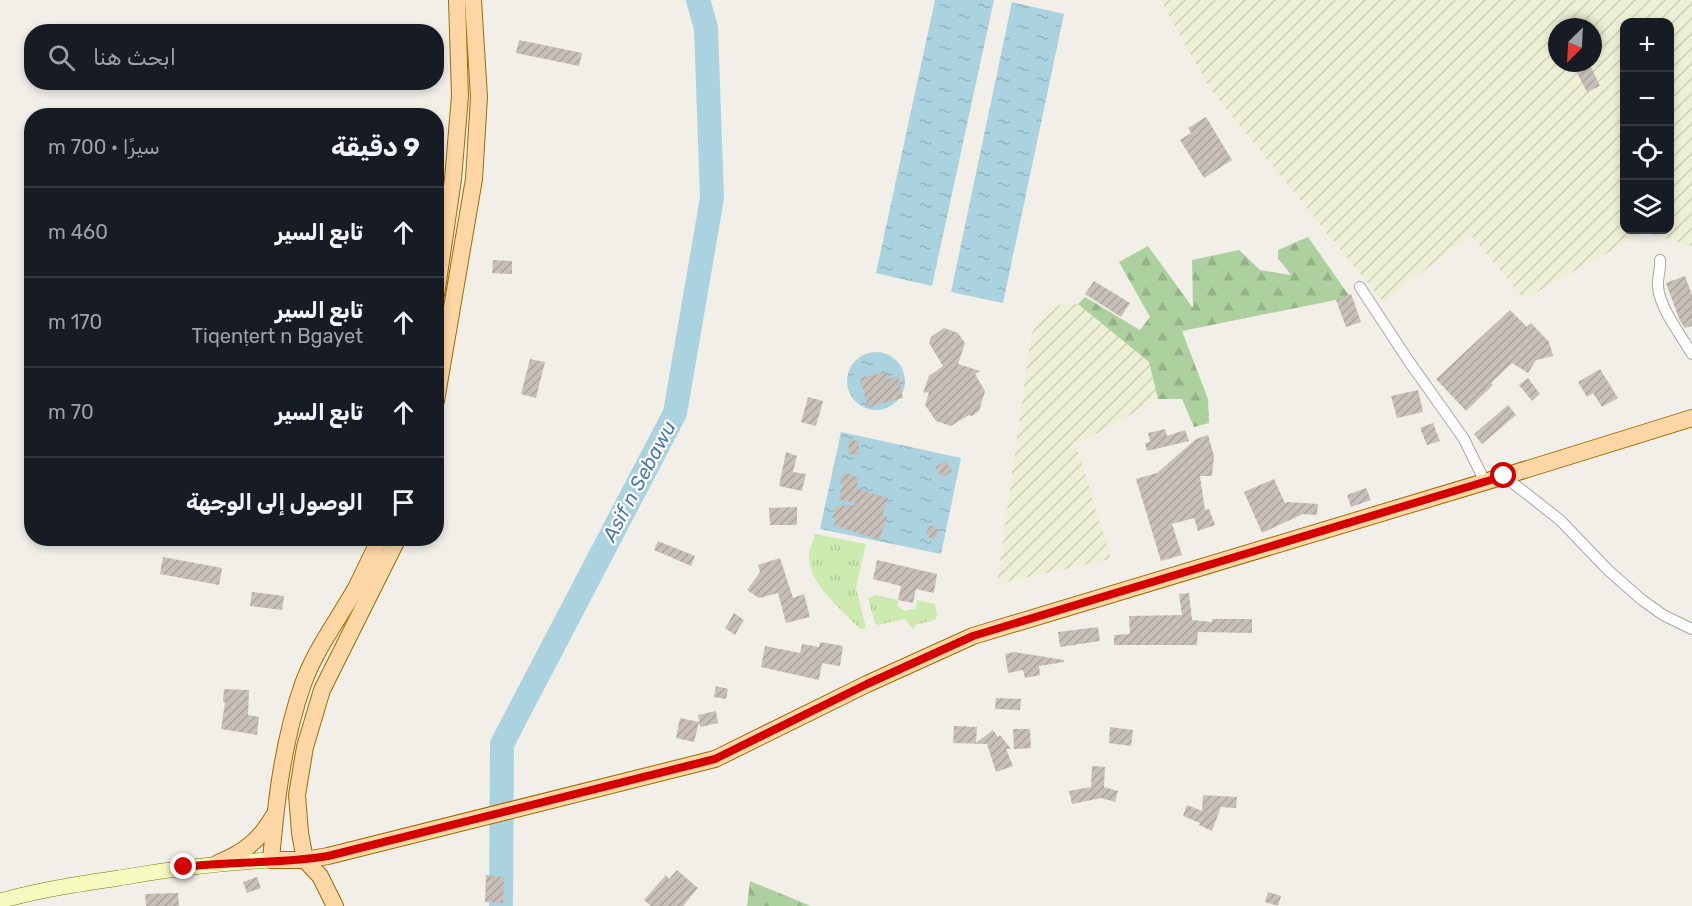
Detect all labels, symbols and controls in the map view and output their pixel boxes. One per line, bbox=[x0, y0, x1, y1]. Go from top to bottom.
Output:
north arrow bbox=[1548, 18, 1602, 72]
map controls bbox=[1620, 18, 1674, 234]
button: + bbox=[1620, 18, 1674, 72]
search box bbox=[24, 24, 444, 90]
icon: search bbox=[45, 41, 78, 74]
text: ابحث هنا bbox=[93, 44, 176, 71]
button: − bbox=[1620, 72, 1674, 126]
button: locate bbox=[1620, 126, 1674, 180]
text: 9 دقيقة bbox=[331, 132, 420, 163]
text: سيرًا · 700 m bbox=[48, 135, 160, 159]
button: layers bbox=[1620, 180, 1674, 234]
icon: ahead bbox=[387, 216, 420, 249]
text: تابع السير bbox=[275, 219, 363, 246]
text: 460 m bbox=[48, 220, 108, 244]
text: تابع السير bbox=[275, 297, 363, 324]
icon: ahead bbox=[387, 306, 420, 339]
text: 170 m bbox=[48, 310, 102, 334]
text: Tiqenṭert n Bgayet bbox=[192, 324, 363, 348]
icon: ahead bbox=[387, 396, 420, 429]
text: تابع السير bbox=[275, 399, 363, 426]
text: 70 m bbox=[48, 400, 94, 424]
water label: Asif n Sebawu bbox=[597, 417, 681, 546]
route start bbox=[1490, 462, 1516, 488]
icon: arrive bbox=[387, 486, 420, 519]
text: الوصول إلى الوجهة bbox=[186, 489, 363, 516]
route end bbox=[170, 853, 196, 879]

